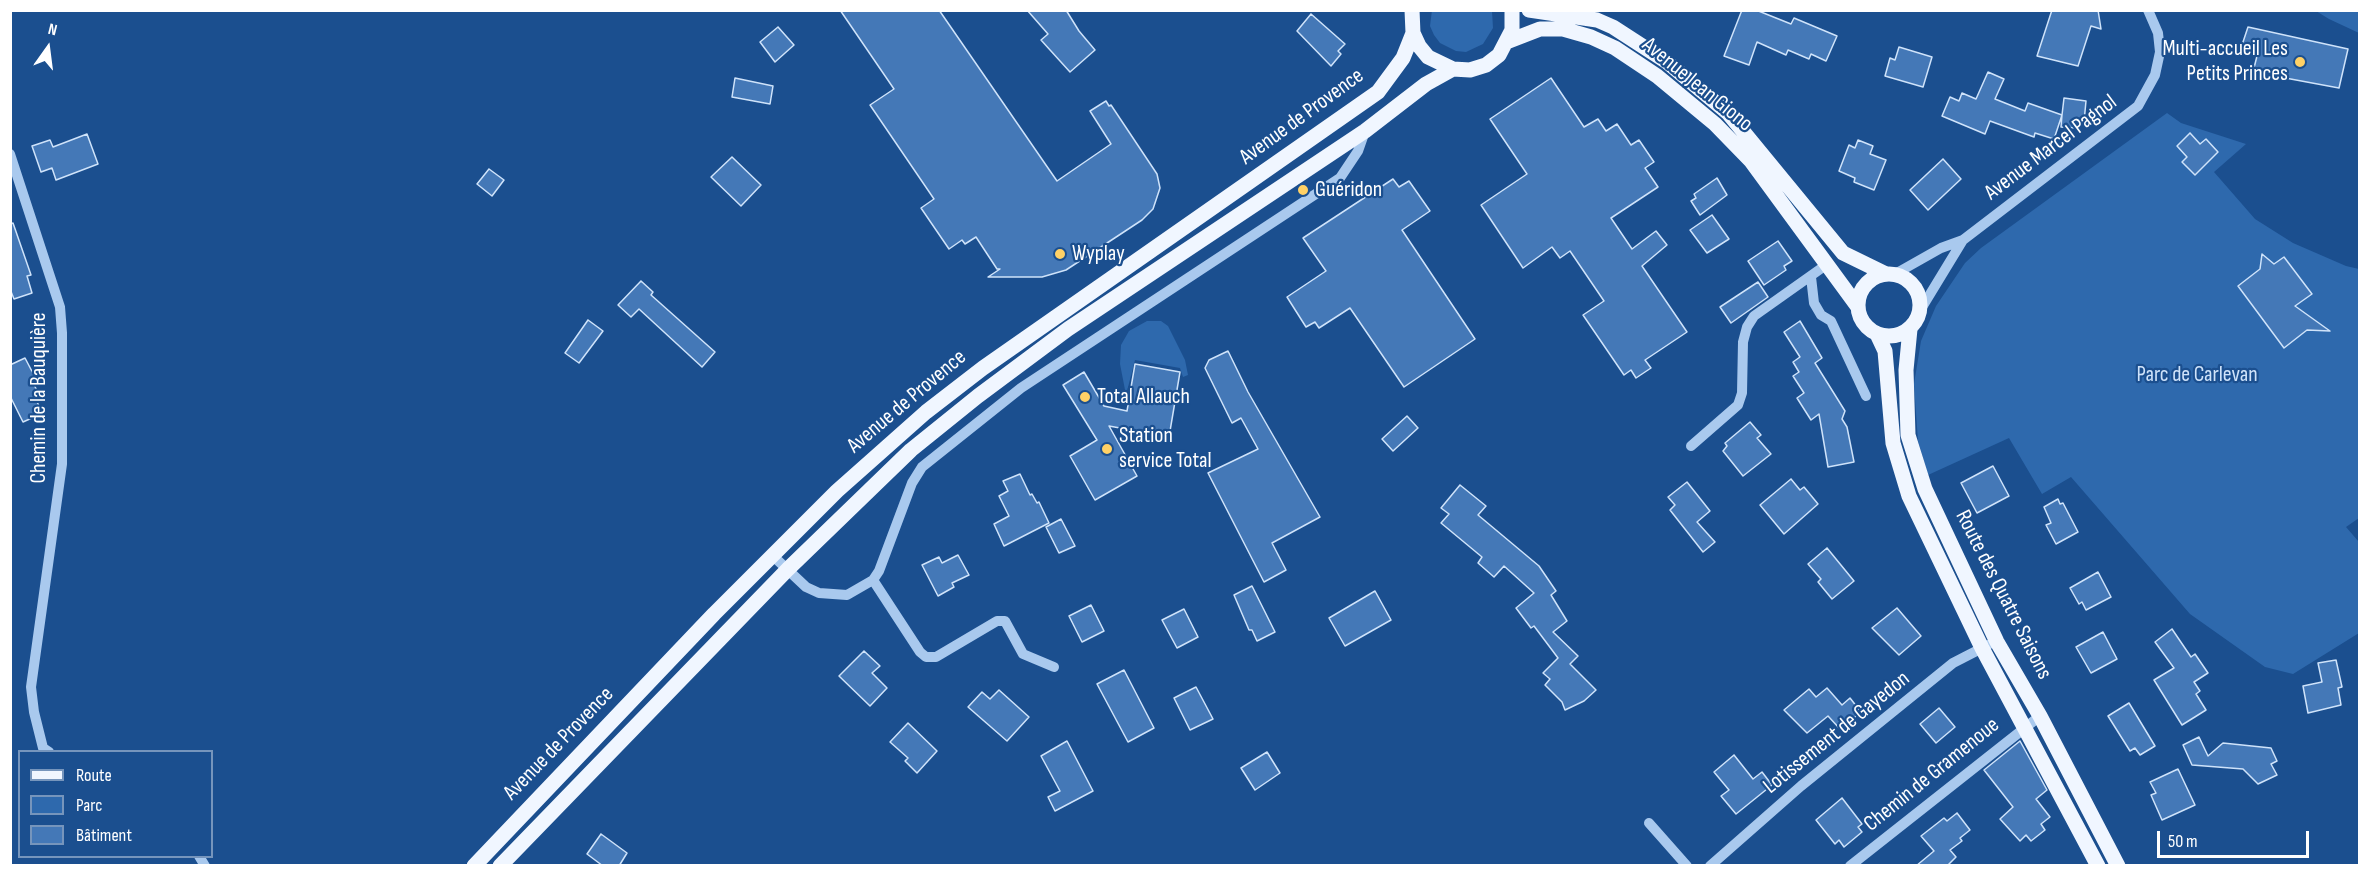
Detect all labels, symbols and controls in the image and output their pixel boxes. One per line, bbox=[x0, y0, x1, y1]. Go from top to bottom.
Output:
north arrow bbox=[18, 18, 78, 78]
text: N bbox=[46, 20, 59, 40]
street label: Avenue Jean Giono bbox=[1636, 32, 1758, 138]
place label: Multi-accueil Les Petits Princes bbox=[2162, 36, 2288, 88]
marker: Multi-accueil Les Petits Princes bbox=[2293, 55, 2307, 69]
street label: Avenue de Provence bbox=[1235, 63, 1369, 171]
street label: Avenue Marcel Pagnol bbox=[1980, 90, 2122, 206]
place label: Guéridon bbox=[1315, 177, 1382, 203]
marker: Guéridon bbox=[1296, 183, 1310, 197]
place label: Wyplay bbox=[1072, 241, 1125, 267]
marker: Wyplay bbox=[1053, 247, 1067, 261]
street label: Chemin de la Bauquière bbox=[26, 312, 52, 484]
street label: Avenue de Provence bbox=[842, 345, 972, 459]
park label: Parc de Carlevan bbox=[2136, 362, 2258, 388]
place label: Total Allauch bbox=[1097, 384, 1190, 410]
marker: Total Allauch bbox=[1078, 390, 1092, 404]
place label: Station service Total bbox=[1119, 423, 1212, 475]
marker: Station service Total bbox=[1100, 442, 1114, 456]
street label: Route des Quatre Saisons bbox=[1949, 506, 2057, 684]
street label: Lotissement de Gayedon bbox=[1759, 666, 1915, 800]
street label: Avenue de Provence bbox=[498, 682, 620, 806]
street label: Chemin de Gramenoue bbox=[1859, 712, 2005, 838]
legend bbox=[18, 750, 213, 858]
text: Route bbox=[76, 765, 112, 786]
text: Parc bbox=[76, 795, 102, 816]
scale bar bbox=[2160, 819, 2312, 857]
text: Bâtiment bbox=[76, 825, 132, 846]
text: 50 m bbox=[2168, 831, 2198, 852]

